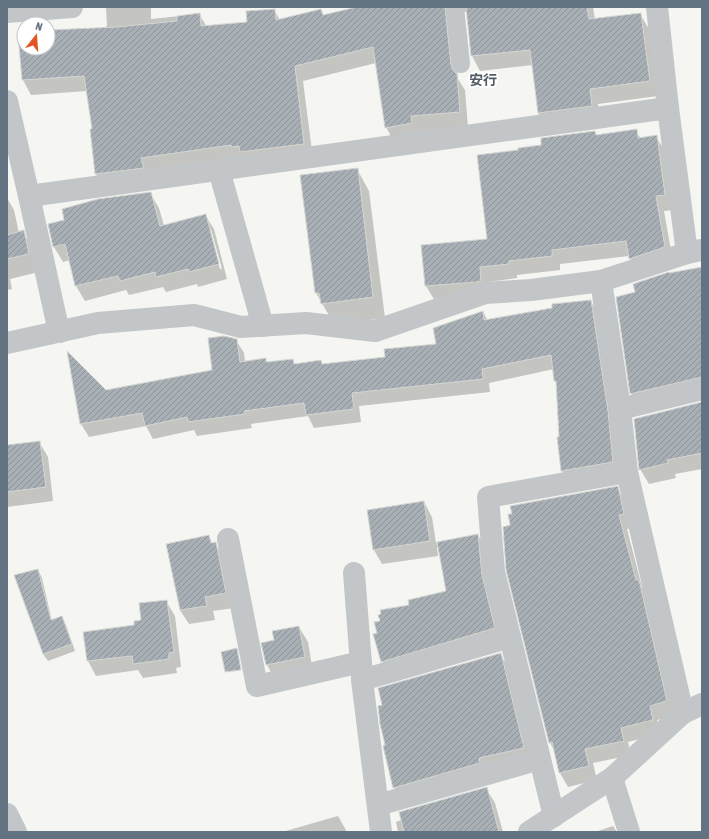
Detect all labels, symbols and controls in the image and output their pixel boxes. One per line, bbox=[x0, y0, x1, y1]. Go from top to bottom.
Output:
north arrow bbox=[16, 16, 56, 56]
text: N bbox=[34, 20, 44, 33]
district label: 安行 bbox=[469, 72, 497, 88]

